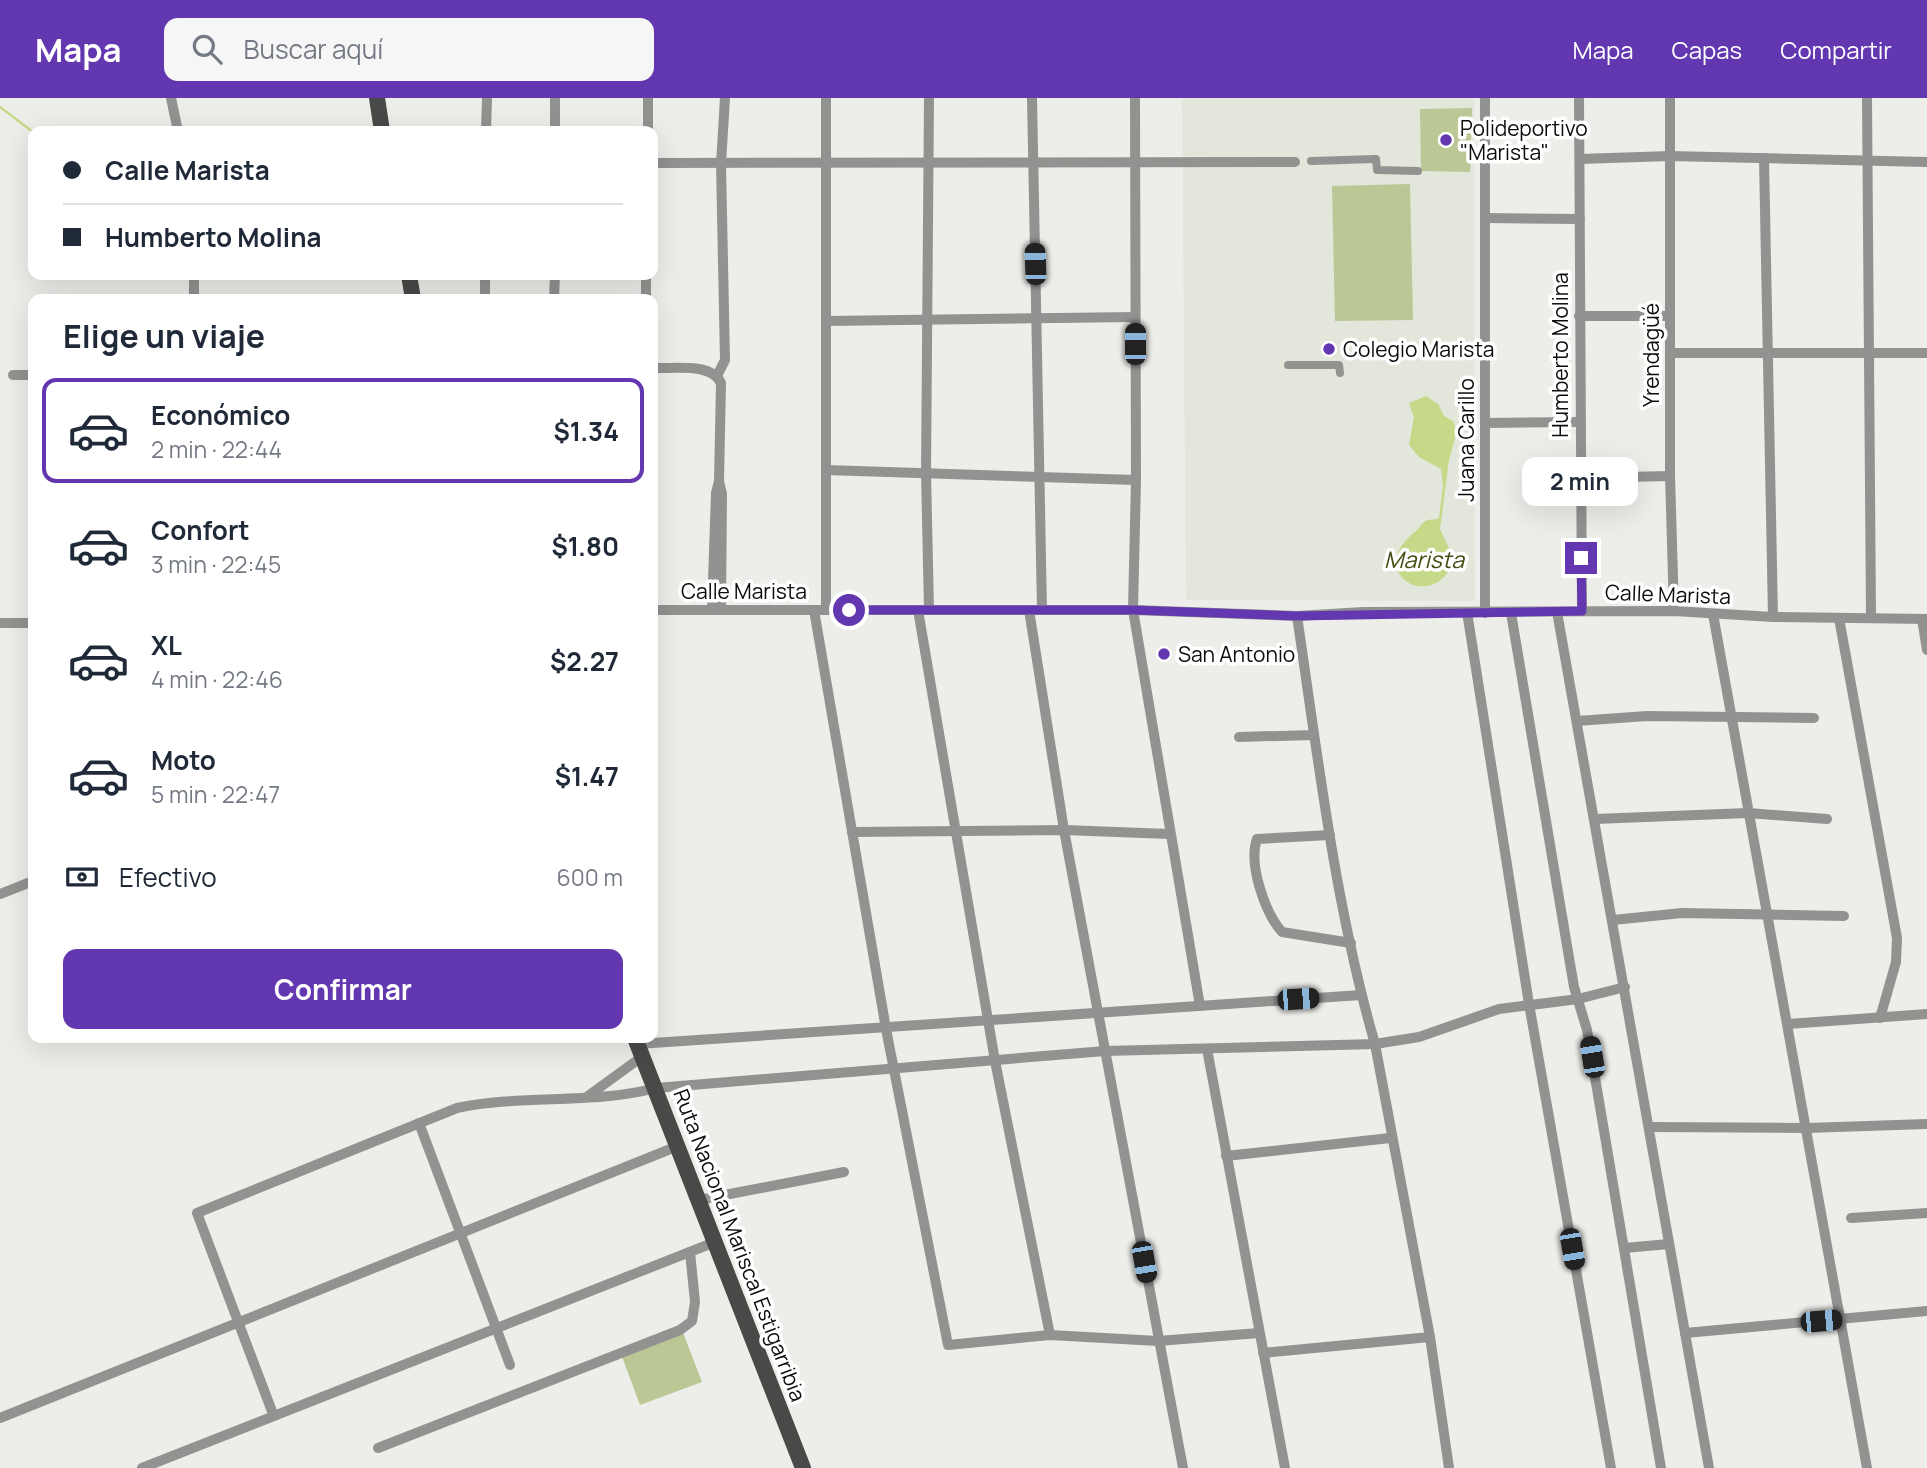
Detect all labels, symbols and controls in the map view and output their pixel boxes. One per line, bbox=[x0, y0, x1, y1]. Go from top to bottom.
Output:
search box bbox=[164, 18, 654, 81]
text: Mapa bbox=[35, 27, 122, 72]
icon: search bbox=[188, 30, 226, 68]
text: Buscar aquí bbox=[244, 31, 383, 67]
text: Mapa bbox=[1573, 33, 1634, 66]
text: Capas bbox=[1672, 33, 1742, 66]
text: Compartir bbox=[1780, 33, 1892, 66]
place label: Polideportivo "Marista" bbox=[1460, 114, 1588, 166]
marker: Polideportivo "Marista" bbox=[1438, 132, 1454, 148]
text: Calle Marista bbox=[105, 152, 270, 188]
text: Humberto Molina bbox=[105, 219, 321, 255]
car bbox=[1024, 243, 1047, 285]
street label: Humberto Molina bbox=[1546, 272, 1574, 438]
street label: Yrendagüé bbox=[1637, 303, 1665, 407]
text: Elige un viaje bbox=[63, 314, 265, 358]
car bbox=[1125, 323, 1146, 365]
place label: Colegio Marista bbox=[1343, 335, 1494, 363]
marker: Colegio Marista bbox=[1321, 341, 1337, 357]
street label: Juana Carillo bbox=[1452, 378, 1480, 502]
text: Económico bbox=[151, 397, 290, 433]
icon: car bbox=[67, 399, 130, 462]
text: $1.34 bbox=[553, 413, 619, 449]
text: 2 min · 22:44 bbox=[151, 433, 282, 465]
callout: 2 min bbox=[1523, 456, 1639, 505]
text: 2 min bbox=[1550, 465, 1610, 497]
text: Confort bbox=[151, 512, 250, 548]
icon: car bbox=[67, 514, 130, 577]
text: $1.80 bbox=[551, 528, 619, 564]
route end bbox=[1565, 542, 1597, 574]
water label: Marista bbox=[1384, 543, 1465, 575]
text: 3 min · 22:45 bbox=[151, 548, 281, 580]
street label: Calle Marista bbox=[681, 577, 807, 605]
street label: Calle Marista bbox=[1605, 578, 1731, 610]
route start bbox=[833, 594, 865, 626]
text: XL bbox=[151, 627, 182, 663]
icon: car bbox=[67, 629, 130, 692]
place label: San Antonio bbox=[1178, 640, 1295, 668]
text: $2.27 bbox=[550, 643, 619, 679]
marker: San Antonio bbox=[1156, 646, 1172, 662]
text: 4 min · 22:46 bbox=[151, 663, 283, 695]
text: Moto bbox=[151, 742, 216, 778]
icon: car bbox=[67, 744, 130, 807]
text: $1.47 bbox=[555, 758, 619, 794]
text: 5 min · 22:47 bbox=[151, 778, 280, 810]
icon: cash bbox=[63, 858, 101, 896]
text: Efectivo bbox=[119, 859, 217, 895]
text: 600 m bbox=[557, 861, 623, 893]
button: Confirmar bbox=[63, 949, 623, 1029]
car bbox=[1277, 987, 1320, 1011]
car bbox=[1579, 1035, 1606, 1079]
street label: Ruta Nacional Mariscal Estigarribia bbox=[667, 1085, 813, 1405]
car bbox=[1559, 1226, 1586, 1272]
car bbox=[1131, 1239, 1158, 1285]
car bbox=[1800, 1309, 1843, 1333]

